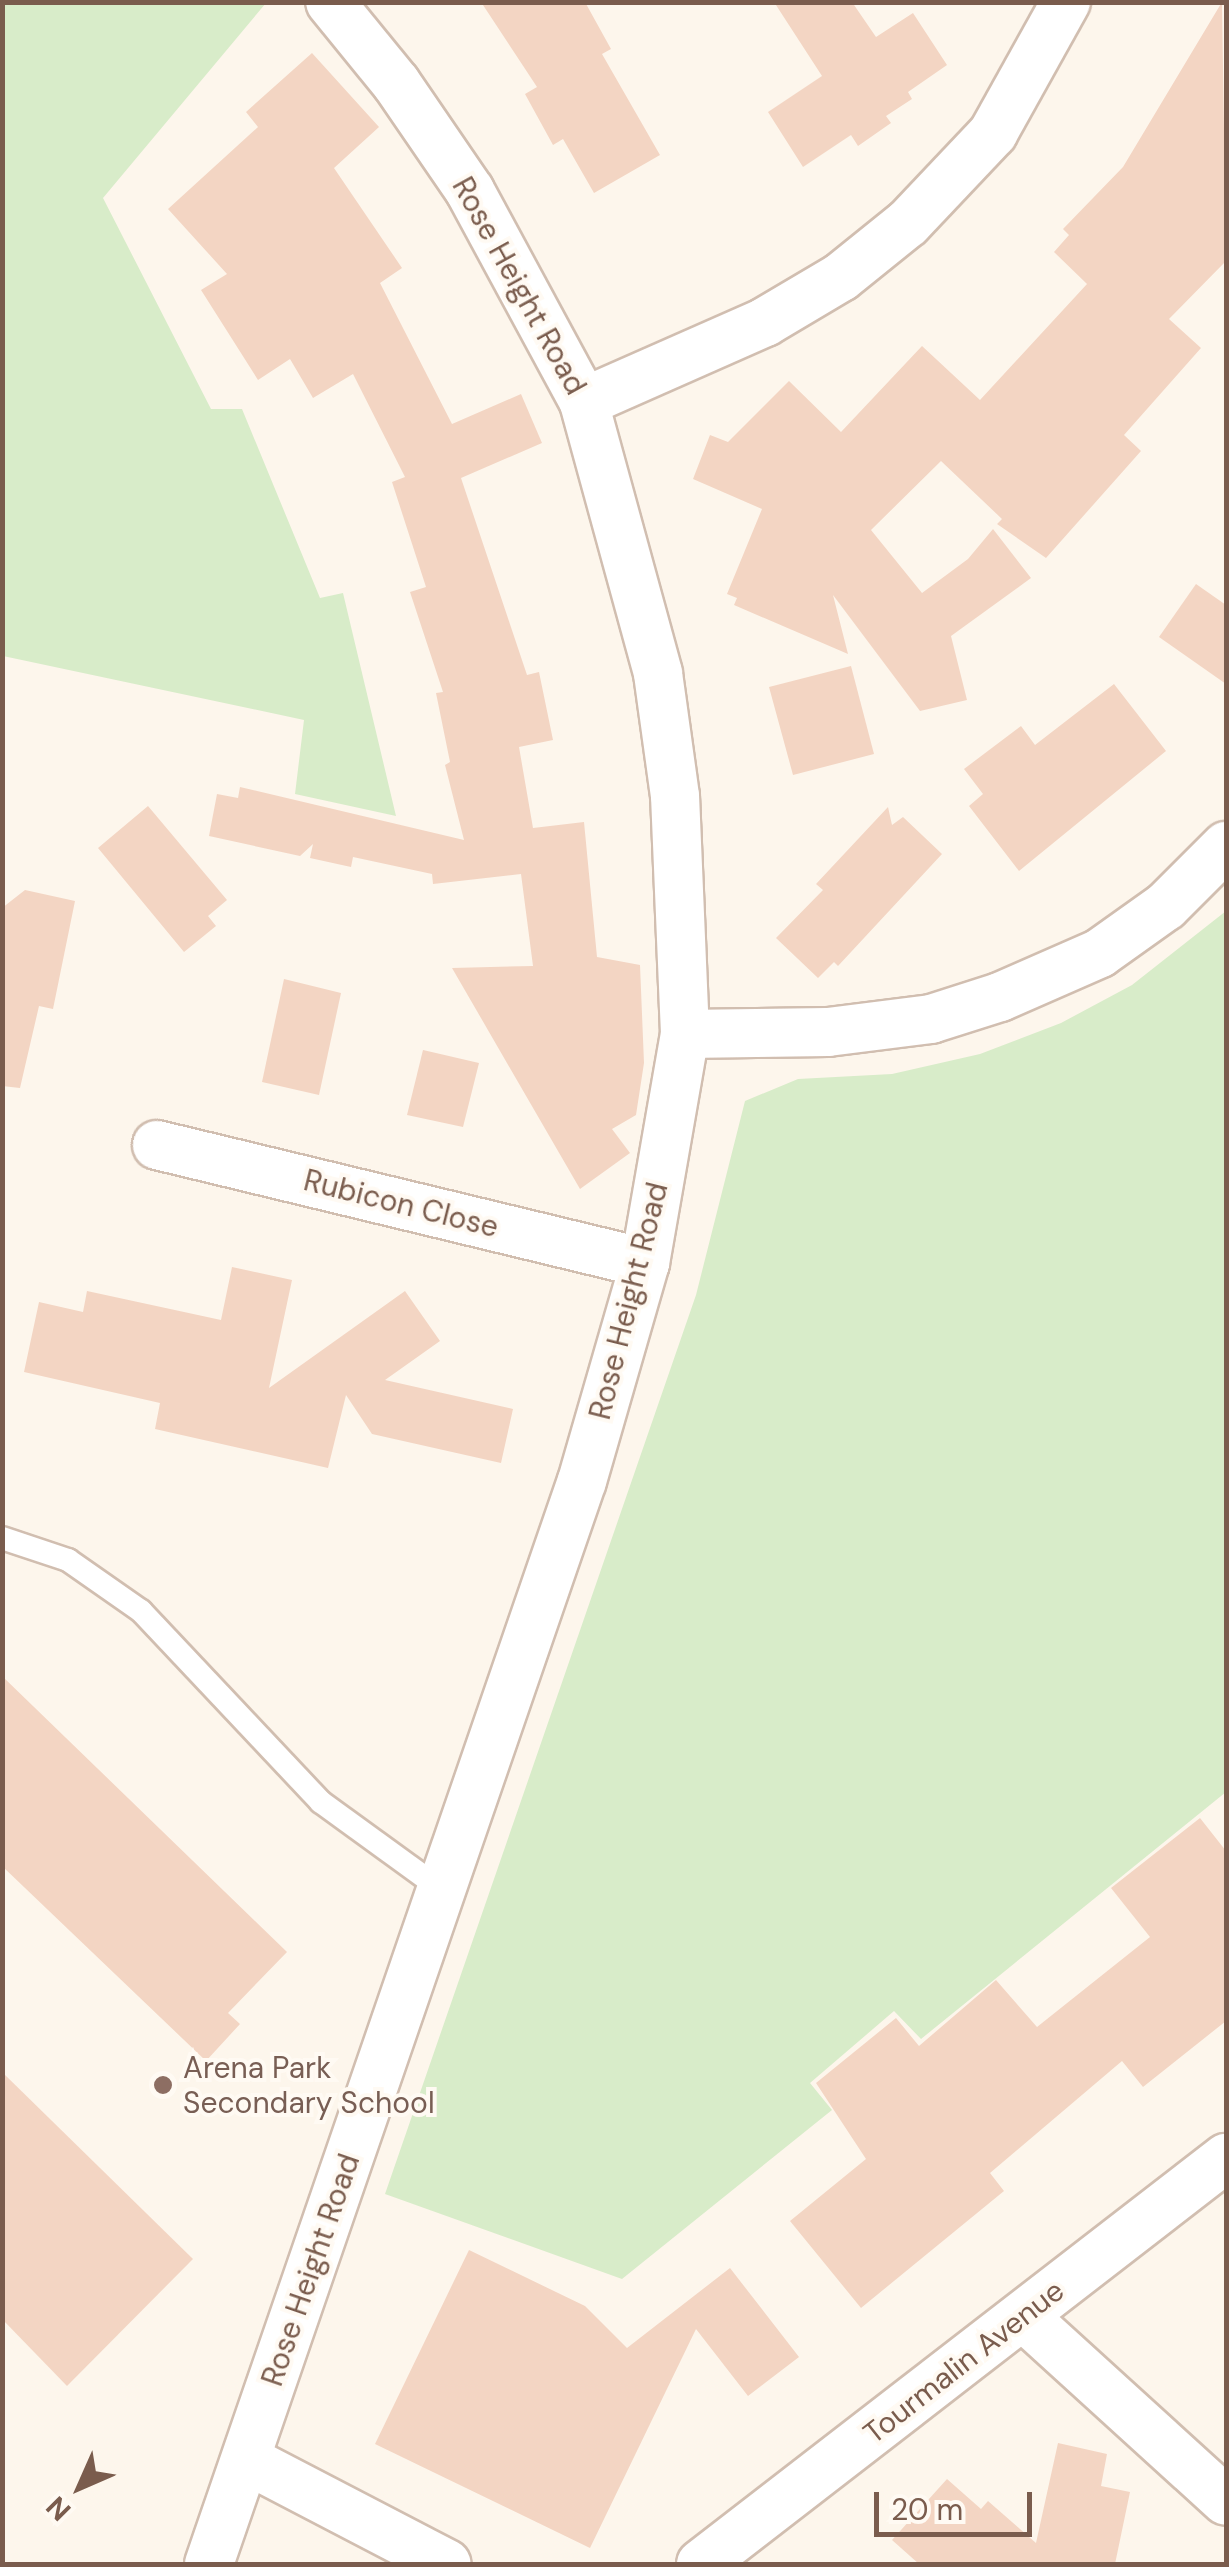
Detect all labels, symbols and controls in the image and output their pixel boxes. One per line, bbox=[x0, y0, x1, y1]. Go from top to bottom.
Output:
street label: Rose Height Road bbox=[444, 171, 594, 401]
street label: Rubicon Close bbox=[300, 1162, 502, 1246]
street label: Rose Height Road bbox=[582, 1179, 676, 1423]
place label: Arena Park Secondary School bbox=[183, 2050, 435, 2120]
marker: Arena Park Secondary School bbox=[152, 2074, 174, 2096]
street label: Rose Height Road bbox=[254, 2149, 368, 2391]
street label: Tourmalin Avenue bbox=[857, 2273, 1071, 2451]
north arrow bbox=[30, 2437, 130, 2537]
scale bar bbox=[879, 2472, 1036, 2534]
text: N bbox=[38, 2488, 79, 2529]
text: 20 m bbox=[891, 2490, 963, 2529]

